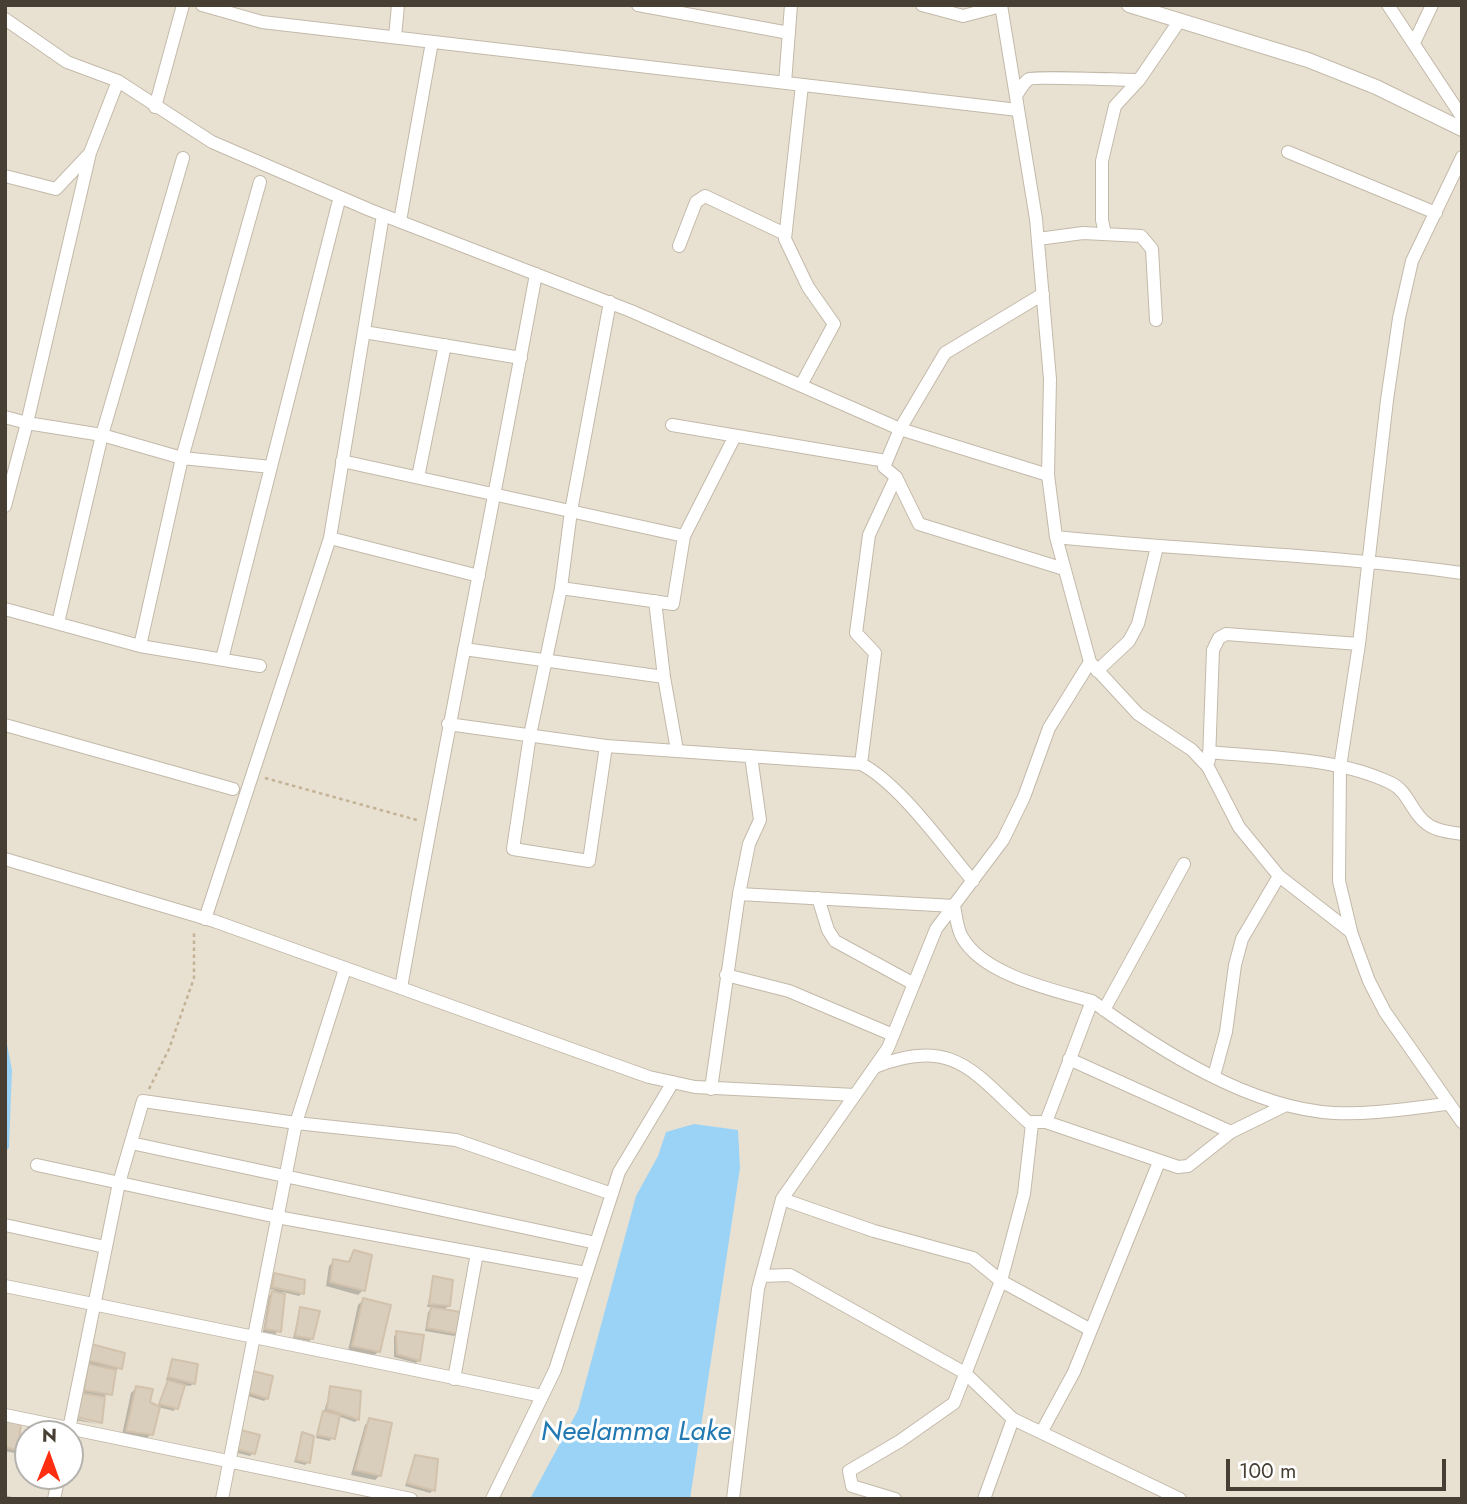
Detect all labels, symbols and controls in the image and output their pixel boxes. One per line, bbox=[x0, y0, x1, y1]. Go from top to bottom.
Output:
water label: Neelamma Lake bbox=[541, 1416, 731, 1450]
north arrow bbox=[14, 1420, 84, 1490]
text: N bbox=[42, 1422, 57, 1449]
scale bar bbox=[1229, 1444, 1450, 1488]
text: 100 m bbox=[1239, 1456, 1296, 1486]

